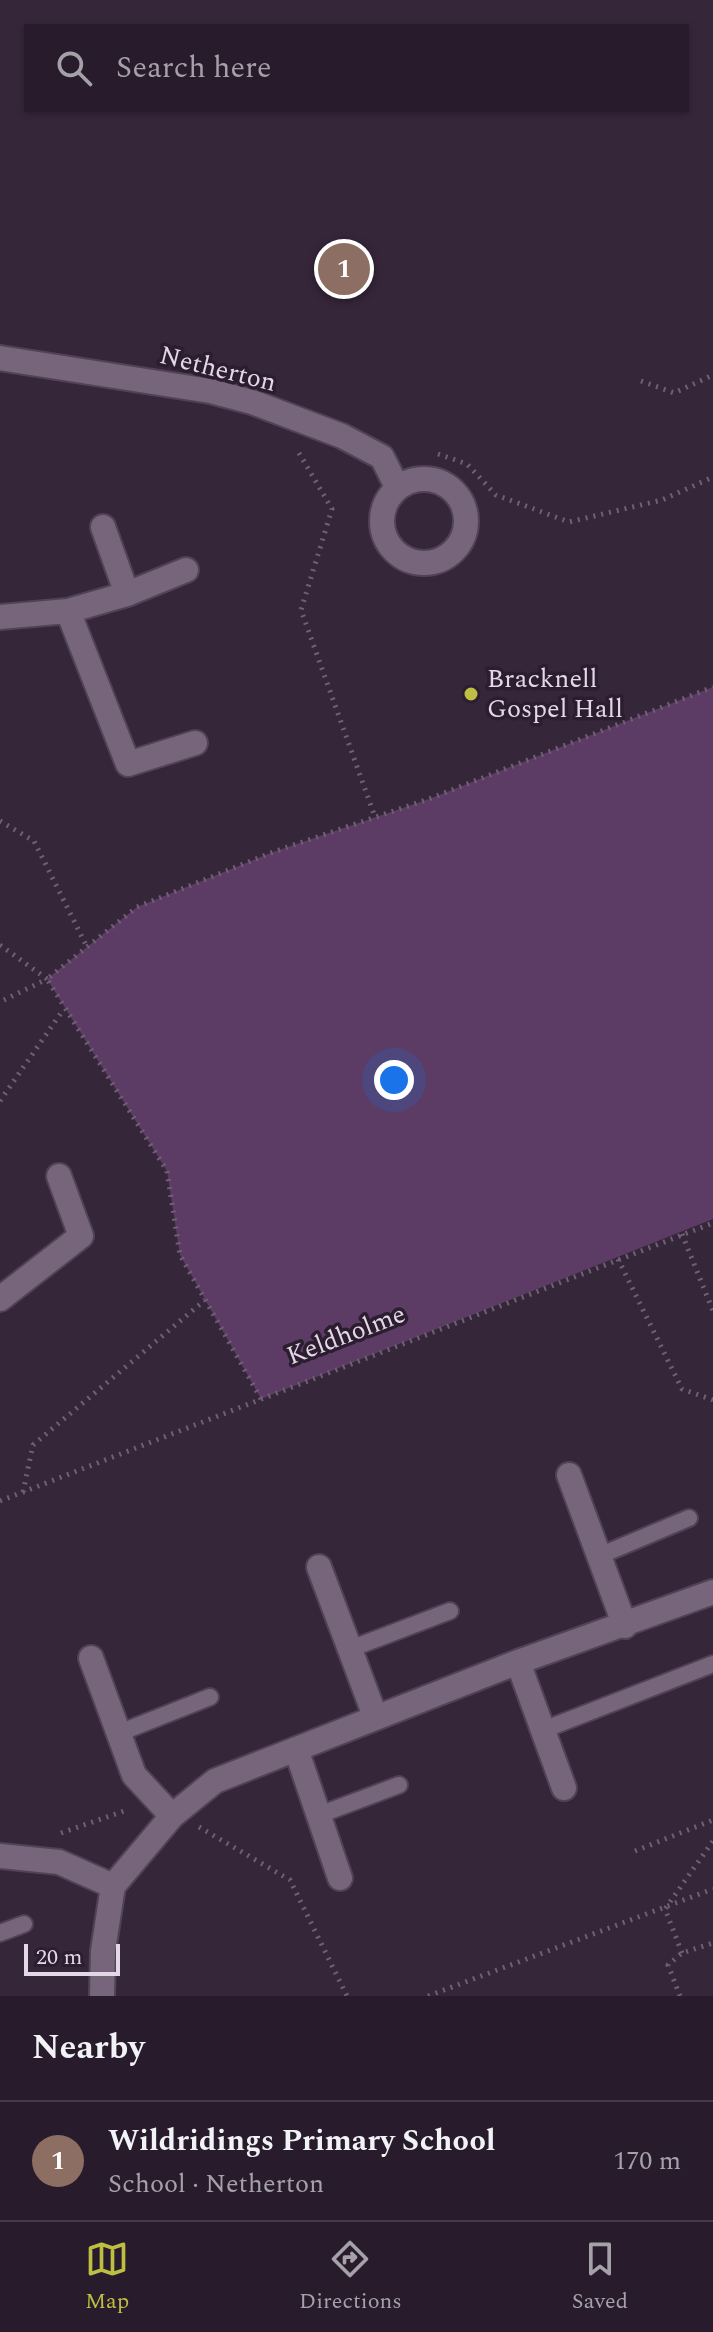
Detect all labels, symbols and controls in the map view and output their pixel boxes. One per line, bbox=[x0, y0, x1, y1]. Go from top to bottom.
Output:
search box bbox=[24, 24, 689, 112]
text: Search here bbox=[116, 45, 272, 91]
icon: search bbox=[52, 46, 96, 90]
pin: 1 bbox=[318, 239, 370, 299]
street label: Netherton bbox=[155, 335, 281, 403]
place label: Bracknell Gospel Hall bbox=[487, 659, 623, 729]
marker: Bracknell Gospel Hall bbox=[462, 685, 480, 703]
your location bbox=[374, 1060, 414, 1100]
street label: Keldholme bbox=[281, 1294, 411, 1376]
scale bar bbox=[24, 1940, 120, 1976]
text: 20 m bbox=[36, 1941, 82, 1974]
text: Nearby bbox=[32, 2022, 145, 2074]
text: Wildridings Primary School bbox=[108, 2118, 496, 2164]
text: 1 bbox=[51, 2141, 65, 2181]
text: 170 m bbox=[613, 2141, 681, 2181]
text: School · Netherton bbox=[108, 2164, 324, 2204]
tab: Map bbox=[85, 2237, 129, 2318]
tab: Directions bbox=[299, 2237, 402, 2318]
tab: Saved bbox=[572, 2237, 628, 2318]

